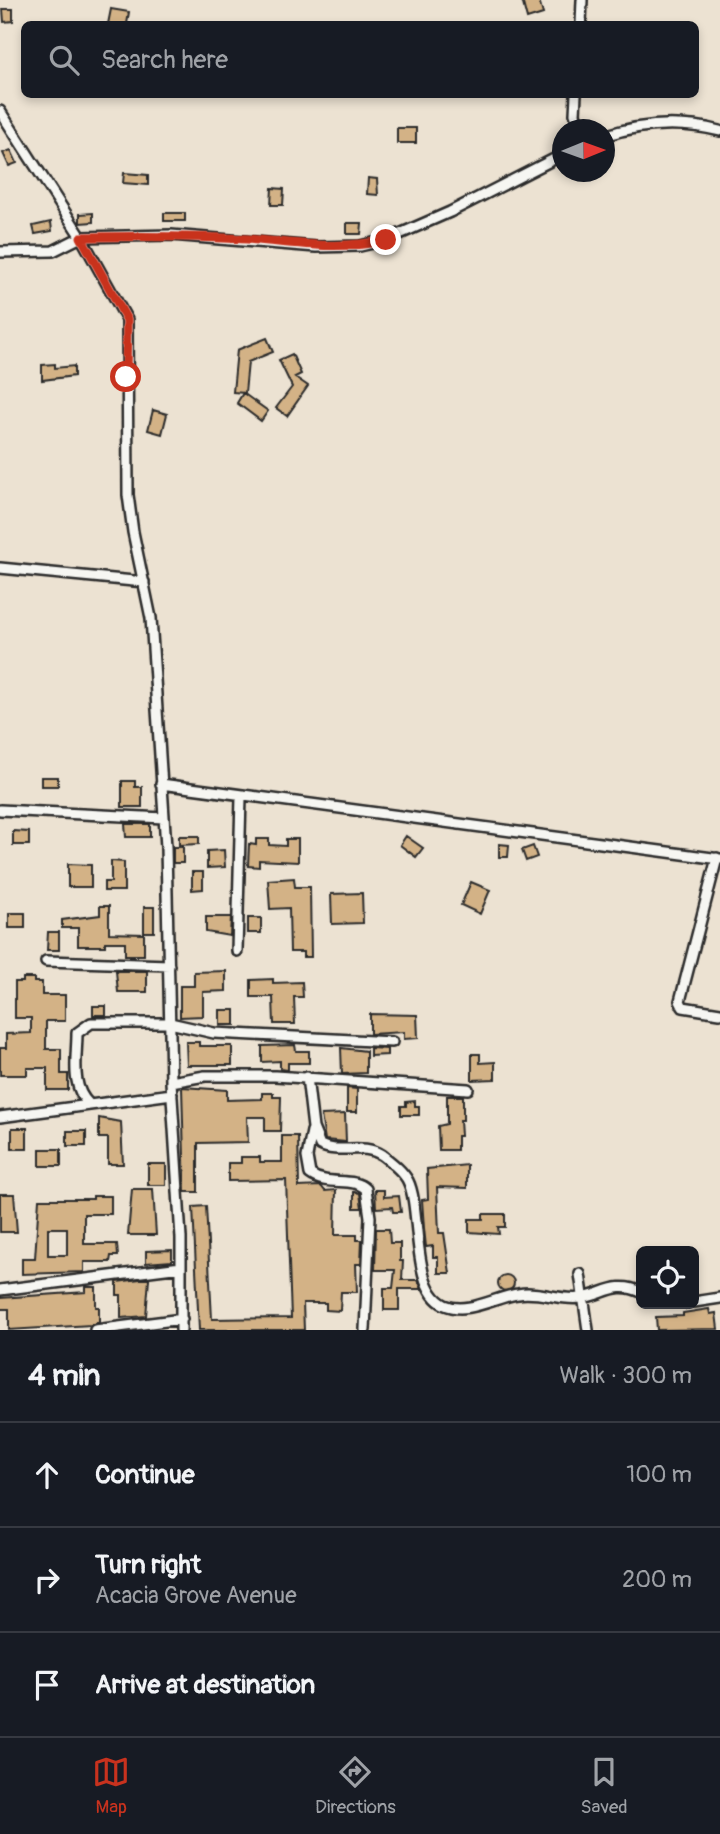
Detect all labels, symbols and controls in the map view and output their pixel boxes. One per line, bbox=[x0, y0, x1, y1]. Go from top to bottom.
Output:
search box bbox=[21, 21, 699, 98]
icon: search bbox=[45, 41, 83, 79]
text: Search here bbox=[101, 44, 228, 76]
north arrow bbox=[552, 119, 615, 182]
route end bbox=[370, 224, 401, 255]
route start bbox=[110, 361, 141, 392]
map controls bbox=[636, 1246, 699, 1309]
button: locate bbox=[636, 1246, 699, 1309]
text: 4 min bbox=[28, 1357, 101, 1394]
text: Walk · 300 m bbox=[560, 1361, 692, 1390]
icon: ahead bbox=[28, 1456, 66, 1494]
text: Continue bbox=[95, 1459, 195, 1491]
text: 100 m bbox=[626, 1460, 692, 1489]
text: Turn right bbox=[95, 1549, 201, 1581]
icon: right bbox=[28, 1561, 66, 1599]
text: 200 m bbox=[622, 1565, 692, 1594]
text: Acacia Grove Avenue bbox=[95, 1581, 297, 1610]
icon: arrive bbox=[28, 1666, 66, 1704]
text: Arrive at destination bbox=[95, 1669, 315, 1701]
tab: Map bbox=[92, 1753, 130, 1819]
tab: Directions bbox=[315, 1753, 396, 1819]
tab: Saved bbox=[580, 1753, 628, 1819]

